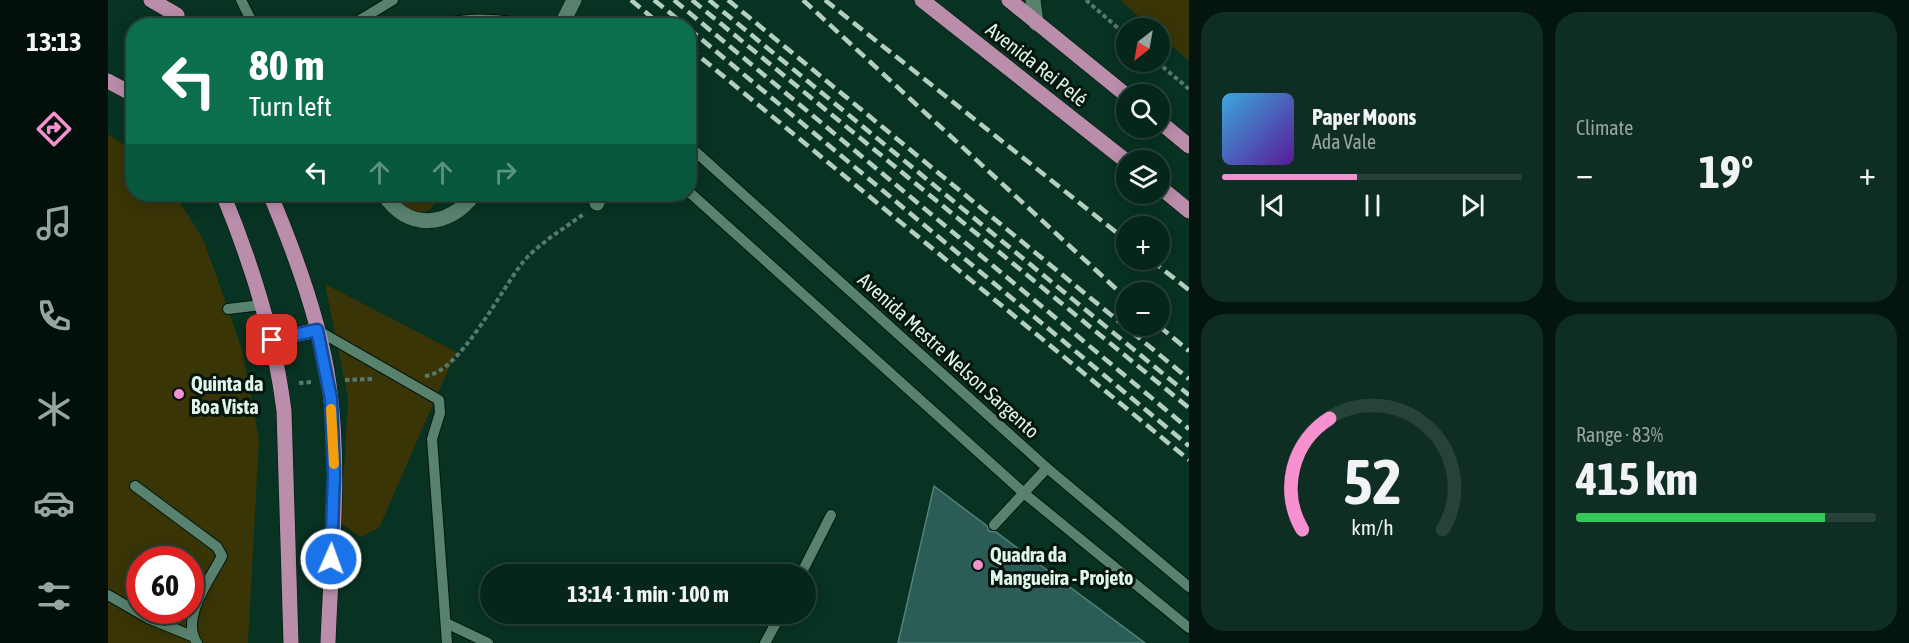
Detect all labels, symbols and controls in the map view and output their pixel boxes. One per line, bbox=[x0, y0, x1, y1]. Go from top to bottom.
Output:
street label: Avenida Rei Pelé bbox=[982, 17, 1092, 111]
north arrow bbox=[1116, 18, 1170, 72]
map controls bbox=[1116, 18, 1170, 336]
text: 13:13 bbox=[26, 26, 82, 57]
text: 80 m bbox=[249, 41, 324, 89]
icon: left bbox=[150, 42, 228, 120]
button: search bbox=[1116, 84, 1170, 138]
text: Turn left bbox=[249, 91, 332, 122]
text: Paper Moons bbox=[1312, 104, 1416, 130]
icon: directions bbox=[33, 108, 75, 150]
text: Climate bbox=[1576, 116, 1633, 139]
text: Ada Vale bbox=[1312, 130, 1376, 153]
text: 19° bbox=[1699, 146, 1753, 198]
button: layers bbox=[1116, 150, 1170, 204]
text: − bbox=[1576, 154, 1593, 192]
text: + bbox=[1859, 154, 1876, 192]
icon: left bbox=[300, 156, 333, 189]
icon: ahead bbox=[363, 156, 396, 189]
icon: ahead bbox=[426, 156, 459, 189]
icon: right bbox=[489, 156, 522, 189]
icon: previous bbox=[1256, 189, 1289, 222]
icon: pause bbox=[1356, 189, 1389, 222]
icon: next bbox=[1456, 189, 1489, 222]
icon: music bbox=[33, 202, 75, 244]
button: + bbox=[1116, 216, 1170, 270]
street label: Avenida Mestre Nelson Sargento bbox=[854, 268, 1044, 442]
button: − bbox=[1116, 282, 1170, 336]
icon: phone bbox=[33, 295, 75, 337]
pin bbox=[246, 314, 297, 365]
icon: arrive bbox=[255, 323, 288, 356]
place label: Quinta da Boa Vista bbox=[191, 372, 263, 418]
marker: Quinta da Boa Vista bbox=[172, 387, 186, 401]
icon: climate bbox=[33, 388, 75, 430]
text: Range · 83% bbox=[1576, 423, 1663, 446]
text: 52 bbox=[1343, 446, 1401, 517]
text: 415 km bbox=[1576, 453, 1698, 505]
icon: car bbox=[33, 482, 75, 524]
text: km/h bbox=[1351, 515, 1393, 540]
position arrow bbox=[299, 527, 363, 591]
place label: Quadra da Mangueira - Projeto bbox=[990, 543, 1133, 589]
speed limit sign: 60 bbox=[126, 546, 204, 624]
marker: Quadra da Mangueira - Projeto bbox=[971, 558, 985, 572]
icon: filters bbox=[33, 575, 75, 617]
text: 13:14 · 1 min · 100 m bbox=[567, 581, 729, 607]

